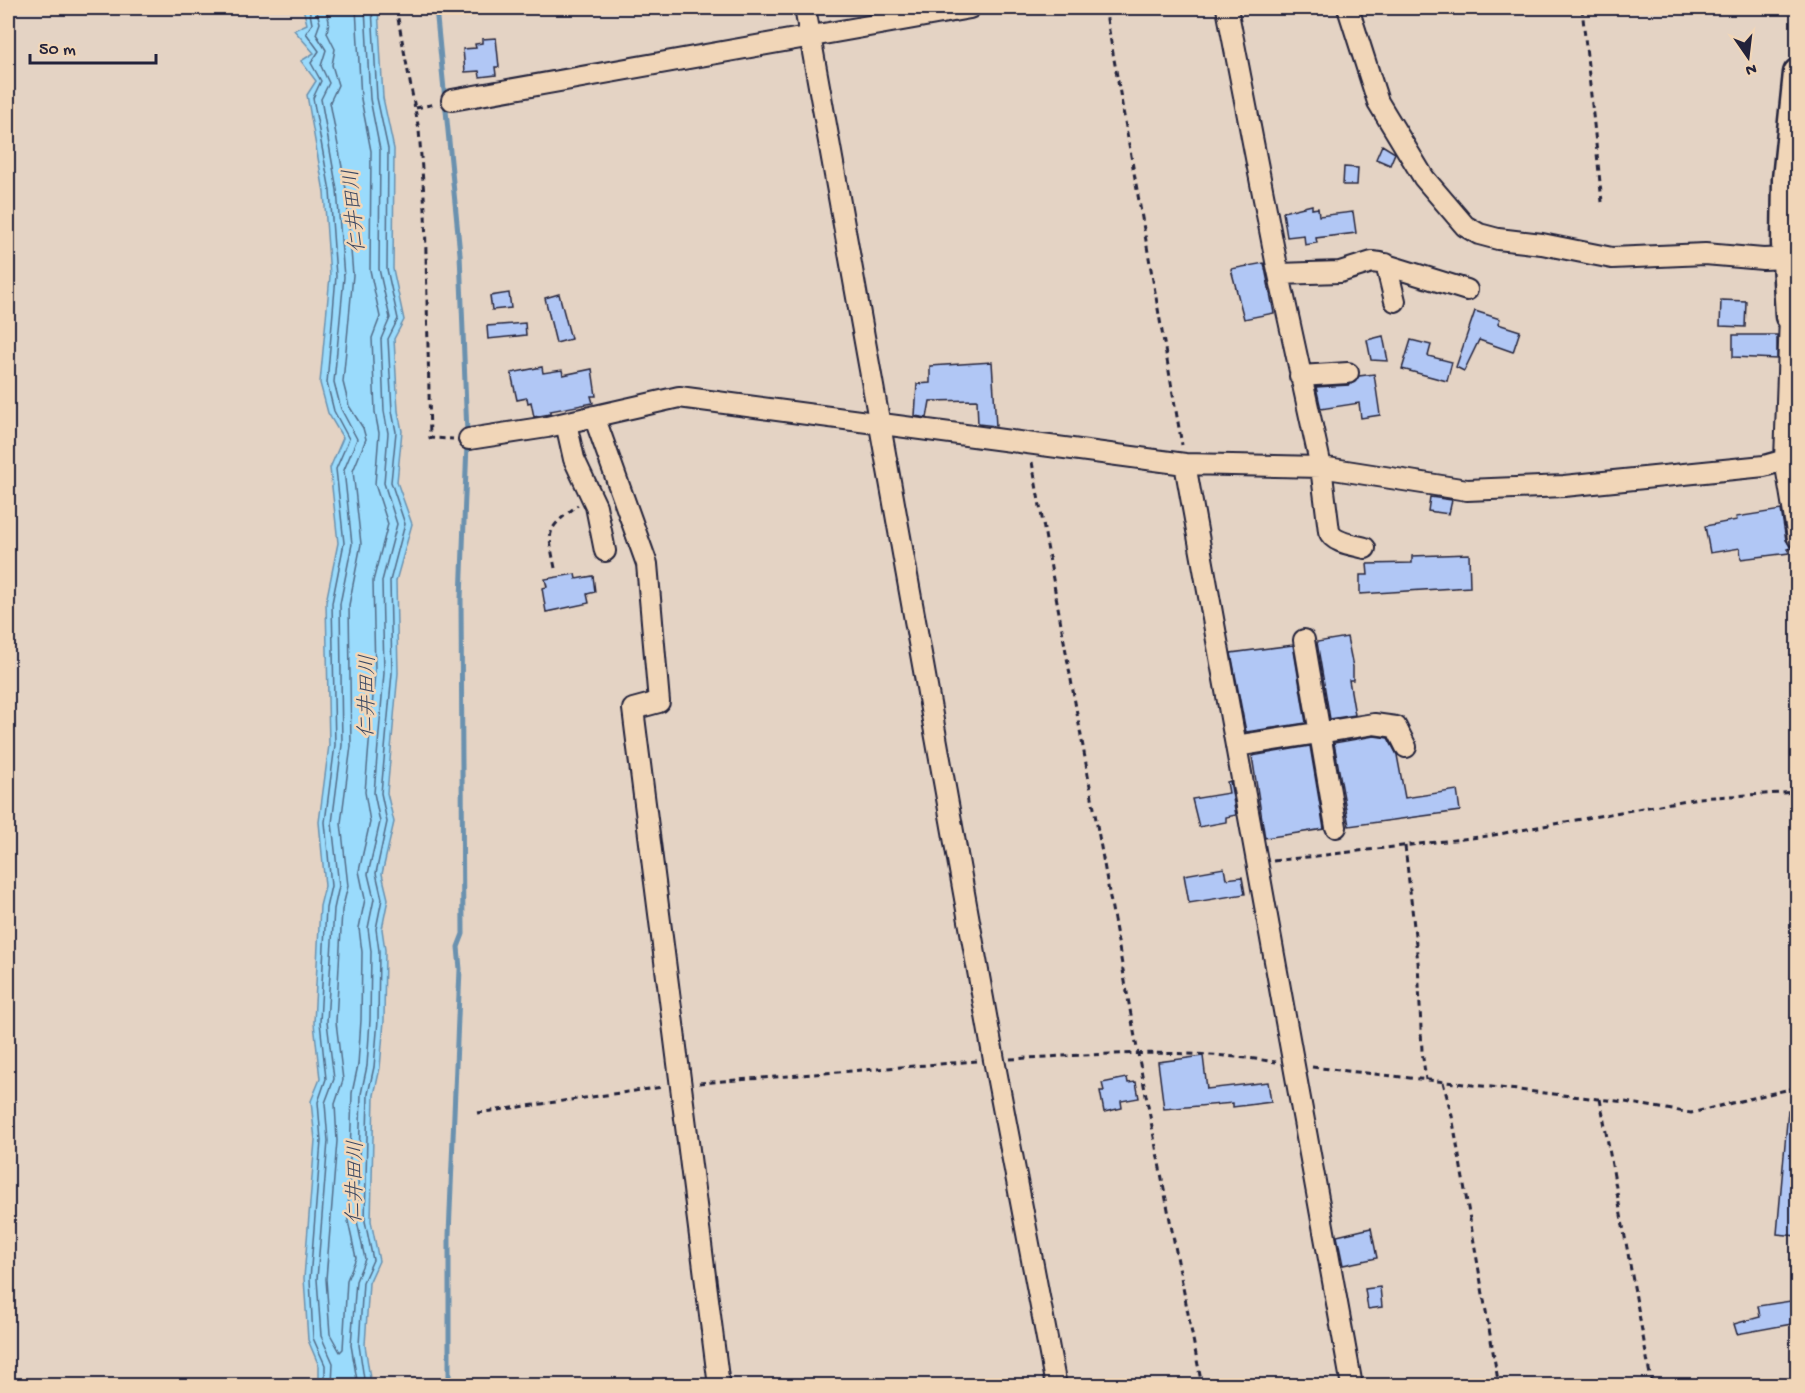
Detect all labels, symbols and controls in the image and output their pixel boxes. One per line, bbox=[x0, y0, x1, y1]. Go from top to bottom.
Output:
scale bar bbox=[30, 27, 156, 65]
north arrow bbox=[1718, 27, 1778, 87]
text: 50 m bbox=[39, 40, 76, 61]
text: N bbox=[1743, 58, 1758, 79]
water label: 仁井田川 bbox=[338, 168, 373, 254]
water label: 仁井田川 bbox=[354, 654, 383, 738]
water label: 仁井田川 bbox=[342, 1140, 371, 1224]

